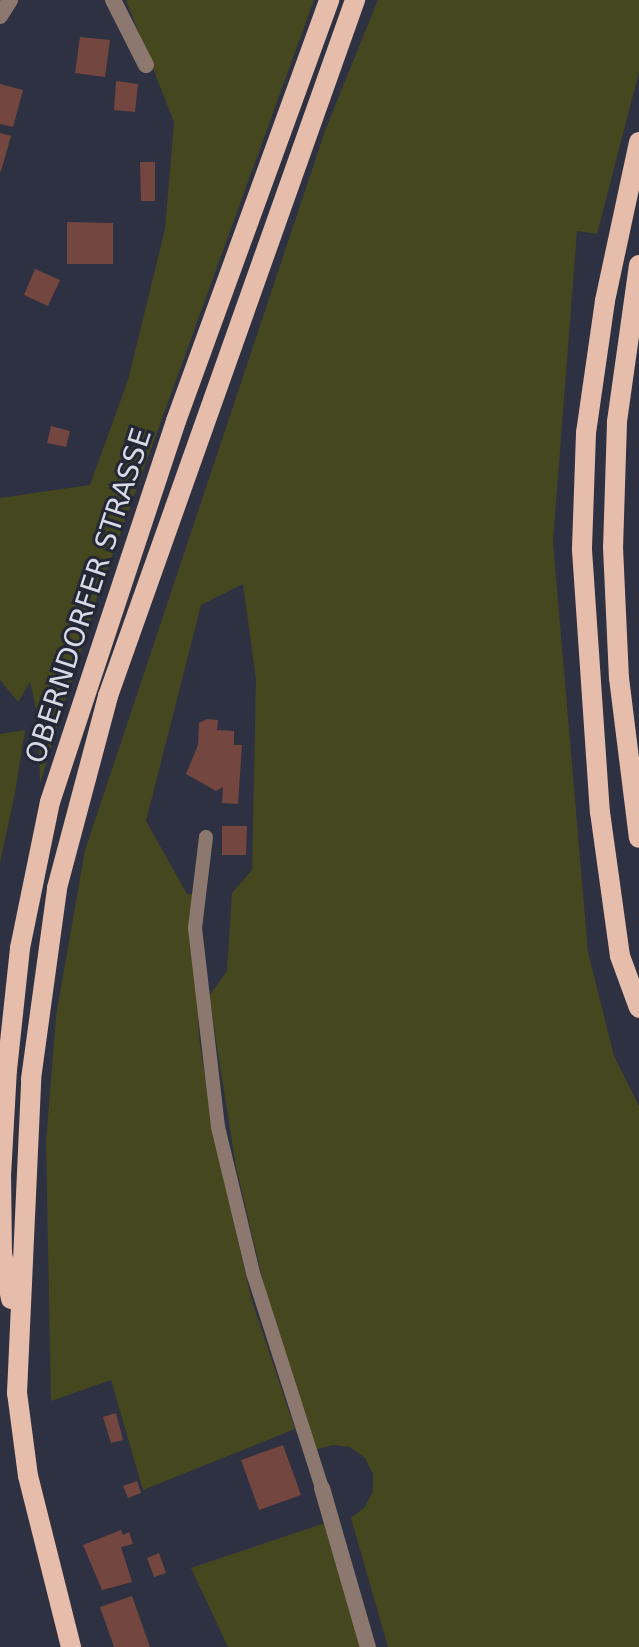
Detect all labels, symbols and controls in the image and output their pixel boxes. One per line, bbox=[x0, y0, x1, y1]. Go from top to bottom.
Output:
street label: OBERNDORFER STRASSE bbox=[19, 424, 159, 768]

